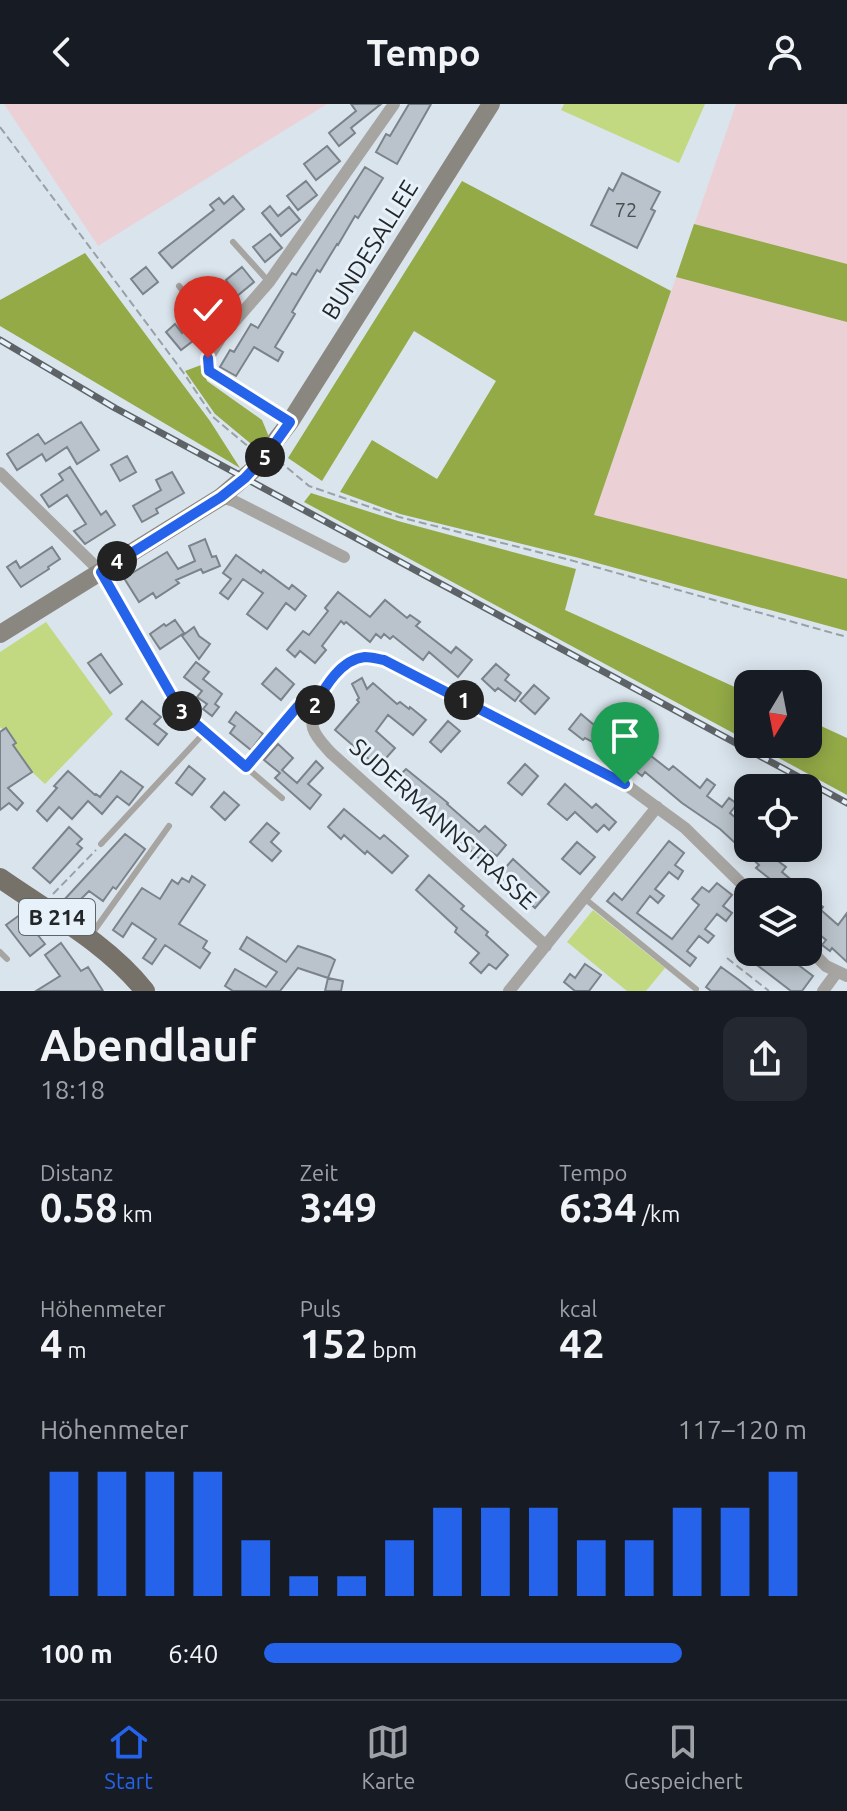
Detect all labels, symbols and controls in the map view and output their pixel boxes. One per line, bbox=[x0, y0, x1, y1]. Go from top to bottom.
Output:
icon: back bbox=[40, 30, 84, 74]
icon: person bbox=[763, 30, 807, 74]
text: Tempo bbox=[366, 32, 481, 73]
street label: BUNDESALLEE bbox=[316, 175, 423, 324]
house number: 72 bbox=[615, 198, 637, 221]
pin bbox=[174, 276, 242, 358]
icon: check bbox=[186, 288, 230, 332]
pin: 5 bbox=[245, 437, 285, 477]
text: 5 bbox=[259, 444, 271, 469]
pin: 4 bbox=[97, 541, 137, 581]
text: 4 bbox=[111, 548, 123, 573]
north arrow bbox=[734, 670, 822, 758]
map controls bbox=[734, 670, 822, 966]
pin: 1 bbox=[444, 680, 484, 720]
pin: 2 bbox=[295, 685, 335, 725]
text: 1 bbox=[458, 687, 470, 712]
pin: 3 bbox=[162, 691, 202, 731]
text: 2 bbox=[309, 692, 321, 717]
text: 3 bbox=[176, 698, 188, 723]
pin bbox=[591, 702, 659, 784]
icon: arrive bbox=[603, 714, 647, 758]
street label: SUDERMANNSTRASSE bbox=[345, 733, 542, 914]
button: locate bbox=[734, 774, 822, 862]
button: layers bbox=[734, 878, 822, 966]
road number: B 214 bbox=[19, 899, 95, 935]
button: share bbox=[723, 1017, 807, 1101]
text: Abendlauf bbox=[40, 1020, 256, 1069]
text: 18:18 bbox=[40, 1075, 105, 1104]
text: Distanz bbox=[40, 1160, 113, 1185]
text: Zeit bbox=[300, 1160, 338, 1185]
text: Tempo bbox=[559, 1160, 627, 1185]
text: 0.58 bbox=[40, 1185, 118, 1230]
text: 3:49 bbox=[300, 1185, 377, 1230]
text: 6:34 bbox=[559, 1185, 637, 1230]
text: km bbox=[118, 1201, 153, 1226]
text: /km bbox=[637, 1201, 680, 1226]
text: Höhenmeter bbox=[40, 1296, 166, 1321]
text: Puls bbox=[300, 1296, 341, 1321]
text: kcal bbox=[559, 1296, 597, 1321]
text: 4 bbox=[40, 1321, 63, 1366]
text: 152 bbox=[300, 1321, 367, 1366]
text: 42 bbox=[559, 1321, 604, 1366]
text: m bbox=[63, 1337, 87, 1362]
text: bpm bbox=[367, 1337, 417, 1362]
text: Höhenmeter bbox=[40, 1415, 189, 1444]
text: 117–120 m bbox=[678, 1415, 807, 1444]
text: 100 m bbox=[40, 1639, 113, 1668]
text: 6:40 bbox=[168, 1639, 218, 1668]
tab: Start bbox=[104, 1720, 153, 1793]
tab: Karte bbox=[362, 1720, 415, 1793]
tab: Gespeichert bbox=[624, 1720, 743, 1793]

